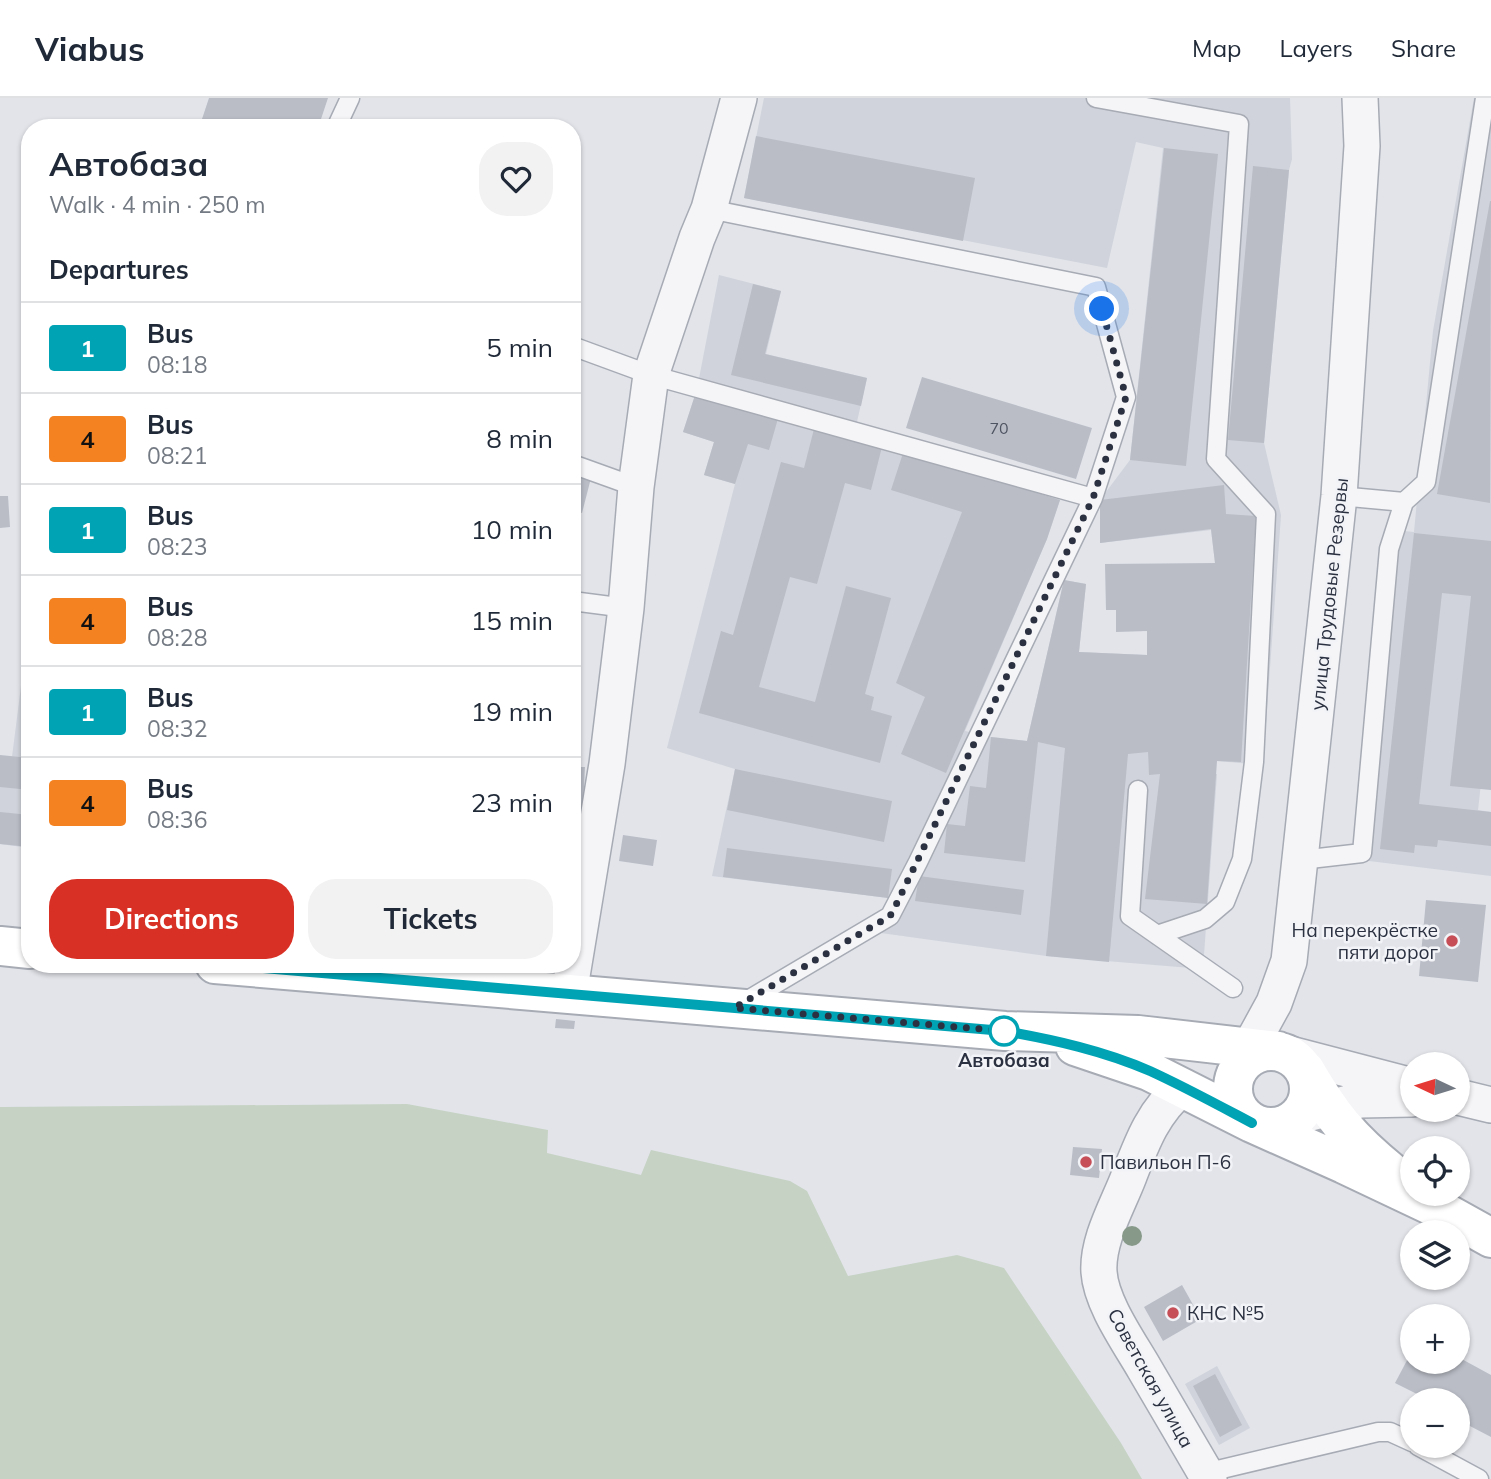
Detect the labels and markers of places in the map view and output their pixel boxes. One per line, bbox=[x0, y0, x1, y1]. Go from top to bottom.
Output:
place label: На перекрёстке пяти дорог bbox=[1292, 918, 1439, 964]
marker: На перекрёстке пяти дорог bbox=[1444, 933, 1460, 949]
marker: Автобаза bbox=[989, 1016, 1019, 1046]
place label: Автобаза bbox=[958, 1048, 1050, 1072]
place label: Павильон П-6 bbox=[1100, 1150, 1231, 1174]
marker: Павильон П-6 bbox=[1078, 1154, 1094, 1170]
place label: КНС №5 bbox=[1187, 1301, 1264, 1325]
marker: КНС №5 bbox=[1165, 1305, 1181, 1321]

